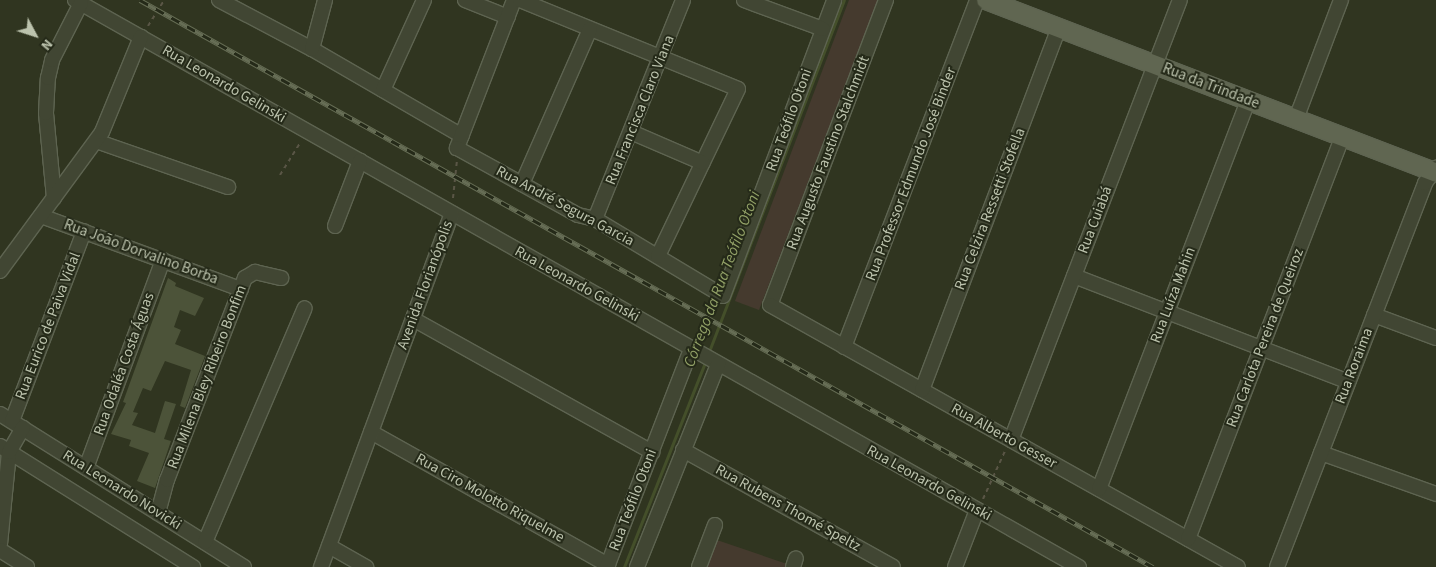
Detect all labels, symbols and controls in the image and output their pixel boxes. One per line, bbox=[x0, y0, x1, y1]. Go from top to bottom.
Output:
north arrow bbox=[10, 10, 60, 60]
street label: Rua Francisca Claro Viana bbox=[602, 32, 678, 188]
text: N bbox=[36, 35, 57, 55]
street label: Rua Leonardo Gelinski bbox=[159, 41, 289, 127]
street label: Rua Augusto Faustino Stalchmidt bbox=[783, 54, 873, 252]
street label: Rua da Trindade bbox=[1160, 59, 1262, 113]
street label: Rua Professor Edmundo José Binder bbox=[862, 65, 960, 283]
street label: Rua Teófilo Otoni bbox=[762, 66, 816, 174]
street label: Rua Celzira Ressetti Stofella bbox=[951, 125, 1029, 293]
street label: Rua André Segura Garcia bbox=[493, 162, 637, 250]
street label: Rua Cuiabá bbox=[1074, 184, 1116, 256]
water label: Córrego da Rua Teófilo Otoni bbox=[680, 188, 764, 370]
street label: Rua João Dorvalino Borba bbox=[61, 216, 221, 288]
street label: Avenida Florianópolis bbox=[393, 218, 457, 352]
street label: Rua Leonardo Gelinski bbox=[511, 242, 643, 326]
street label: Rua Luíza Mahin bbox=[1146, 244, 1200, 346]
street label: Rua Carlota Pereira de Queiroz bbox=[1223, 246, 1307, 430]
street label: Rua Eurico de Paiva Vidal bbox=[12, 250, 84, 402]
street label: Rua Milena Bley Ribeiro Bonfim bbox=[164, 282, 250, 472]
street label: Rua Odaléa Costa Águas bbox=[90, 290, 158, 438]
street label: Rua Roraima bbox=[1331, 325, 1377, 407]
street label: Rua Alberto Gesser bbox=[948, 400, 1060, 472]
street label: Rua Leonardo Gelinski bbox=[863, 441, 995, 525]
street label: Rua Leonardo Novicki bbox=[59, 446, 185, 534]
street label: Rua Teófilo Otoni bbox=[605, 446, 661, 554]
street label: Rua Ciro Molotto Riquelme bbox=[413, 450, 567, 546]
street label: Rua Rubens Thomé Speltz bbox=[712, 461, 864, 555]

